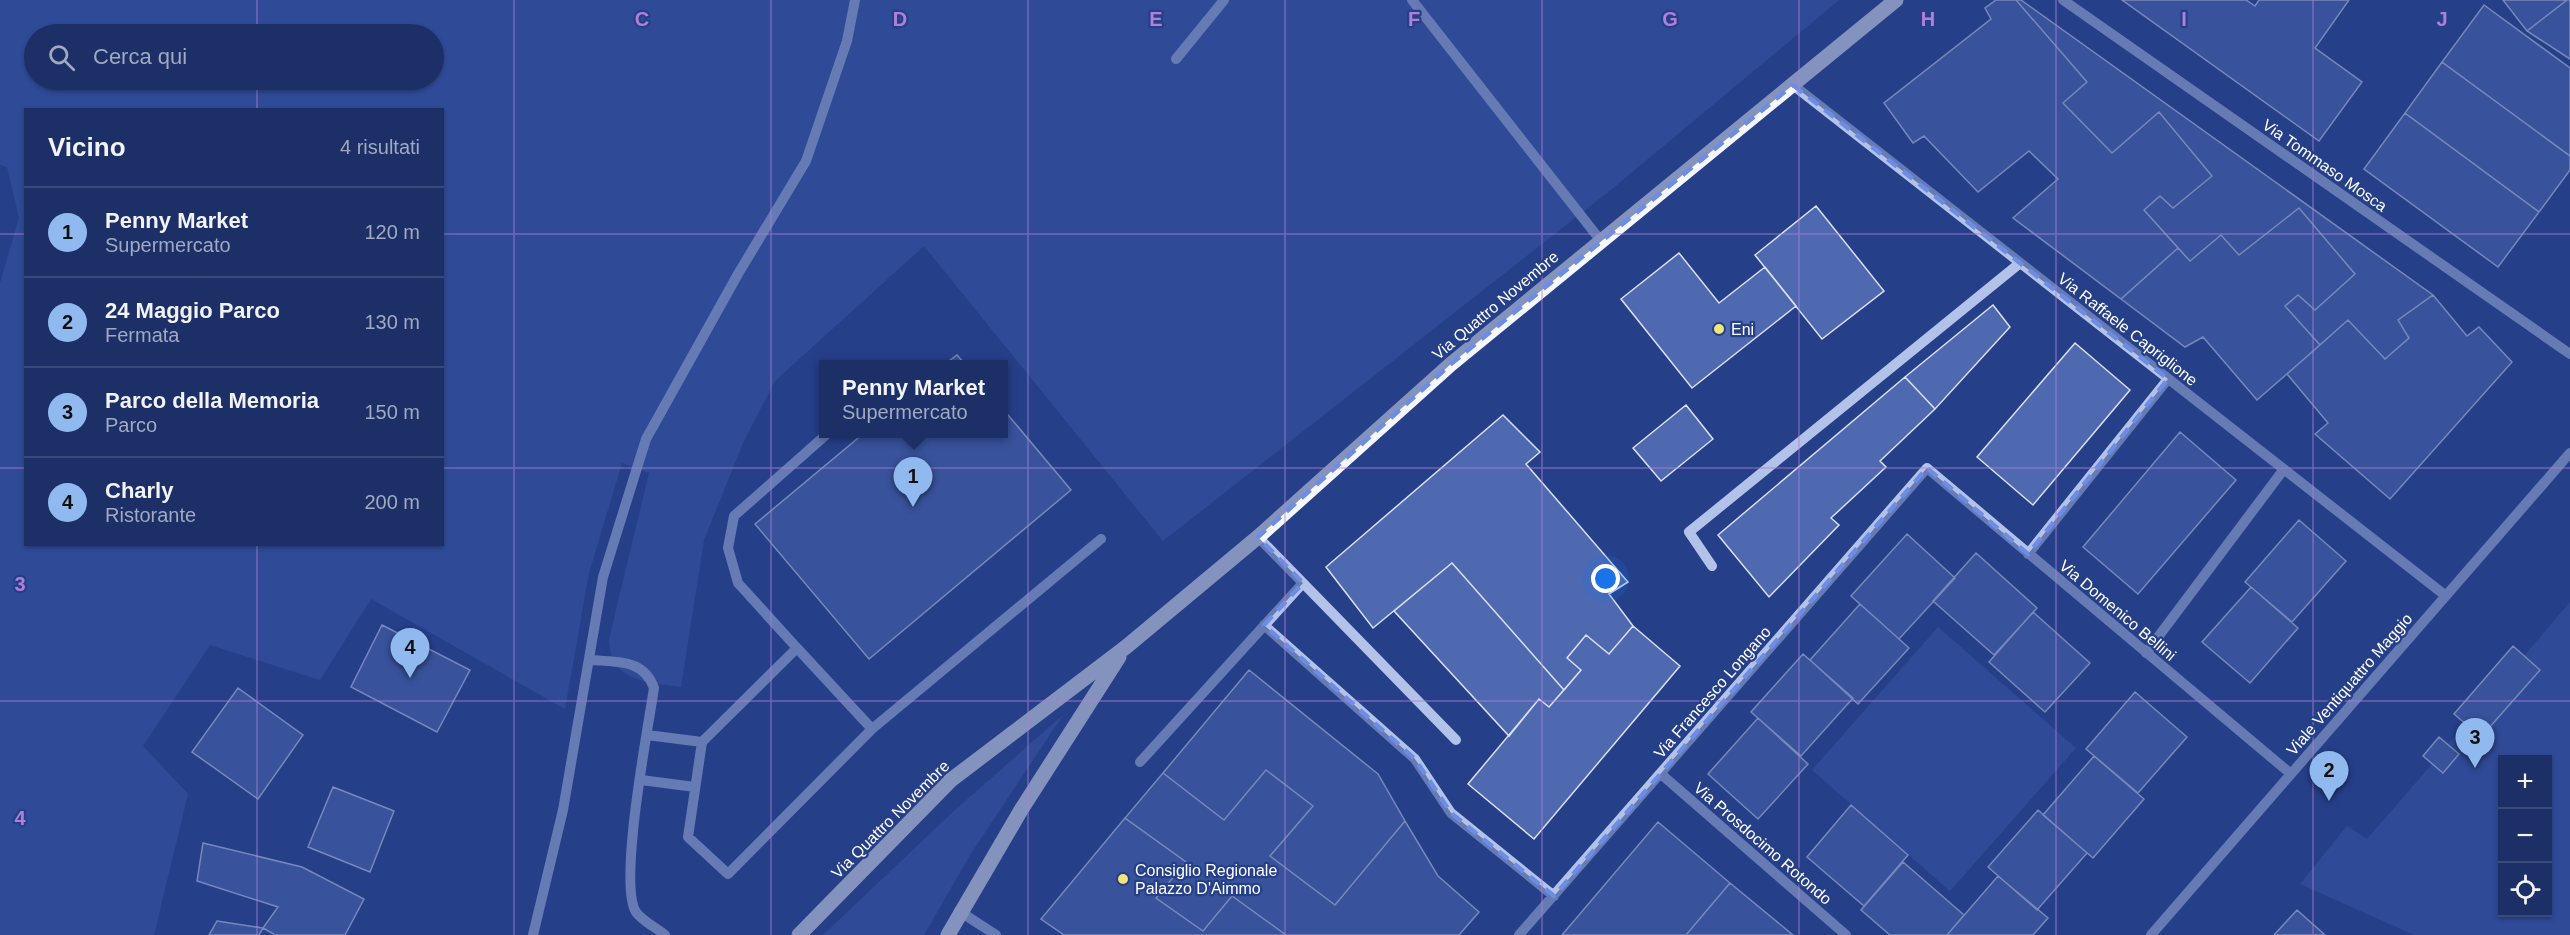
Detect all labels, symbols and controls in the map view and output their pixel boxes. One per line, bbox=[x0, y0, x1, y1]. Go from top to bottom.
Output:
text: C bbox=[635, 8, 649, 30]
text: D bbox=[893, 8, 907, 30]
text: E bbox=[1149, 8, 1163, 30]
text: F bbox=[1408, 8, 1420, 30]
text: G bbox=[1662, 8, 1678, 30]
text: H bbox=[1921, 8, 1935, 30]
text: I bbox=[2181, 8, 2187, 30]
text: J bbox=[2436, 8, 2448, 30]
search box bbox=[24, 24, 444, 90]
icon: search bbox=[45, 41, 78, 74]
text: Cerca qui bbox=[93, 44, 187, 69]
street label: Via Tommaso Mosca bbox=[2259, 116, 2390, 215]
text: Vicino bbox=[48, 132, 126, 162]
text: 4 risultati bbox=[340, 136, 420, 158]
text: Penny Market bbox=[105, 208, 248, 233]
text: 1 bbox=[62, 221, 73, 243]
text: 120 m bbox=[364, 221, 420, 243]
text: Supermercato bbox=[105, 234, 231, 256]
street label: Via Quattro Novembre bbox=[1429, 248, 1562, 363]
street label: Via Raffaele Capriglione bbox=[2055, 270, 2201, 389]
text: 24 Maggio Parco bbox=[105, 298, 280, 323]
text: 2 bbox=[62, 311, 73, 333]
text: 130 m bbox=[364, 311, 420, 333]
place label: Eni bbox=[1731, 321, 1754, 338]
marker: Eni bbox=[1712, 322, 1726, 336]
text: Fermata bbox=[105, 324, 179, 346]
popup bbox=[819, 360, 1008, 438]
text: Penny Market bbox=[842, 375, 985, 400]
text: Parco della Memoria bbox=[105, 388, 319, 413]
text: 3 bbox=[62, 401, 73, 423]
text: 150 m bbox=[364, 401, 420, 423]
text: Supermercato bbox=[842, 401, 968, 423]
text: Parco bbox=[105, 414, 157, 436]
pin: 1 bbox=[894, 458, 932, 507]
text: Charly bbox=[105, 478, 173, 503]
text: 4 bbox=[62, 491, 73, 513]
text: 200 m bbox=[364, 491, 420, 513]
text: Ristorante bbox=[105, 504, 196, 526]
street label: Via Domenico Bellini bbox=[2056, 557, 2179, 664]
your location bbox=[1591, 564, 1620, 593]
text: 3 bbox=[14, 573, 26, 595]
street label: Viale Ventiquattro Maggio bbox=[2283, 610, 2416, 759]
street label: Via Francesco Longano bbox=[1651, 623, 1774, 762]
pin: 4 bbox=[390, 628, 430, 678]
pin: 3 bbox=[2456, 718, 2494, 768]
pin: 2 bbox=[2310, 752, 2348, 801]
map controls bbox=[2498, 755, 2552, 917]
button: + bbox=[2498, 755, 2552, 809]
street label: Via Quattro Novembre bbox=[828, 757, 953, 882]
street label: Via Prosdocimo Rotondo bbox=[1690, 779, 1835, 908]
text: 4 bbox=[14, 807, 26, 829]
button: − bbox=[2498, 809, 2552, 863]
place label: Consiglio Regionale Palazzo D'Aimmo bbox=[1135, 862, 1277, 897]
button: locate bbox=[2498, 863, 2552, 917]
marker: Consiglio Regionale Palazzo D'Aimmo bbox=[1116, 872, 1130, 886]

